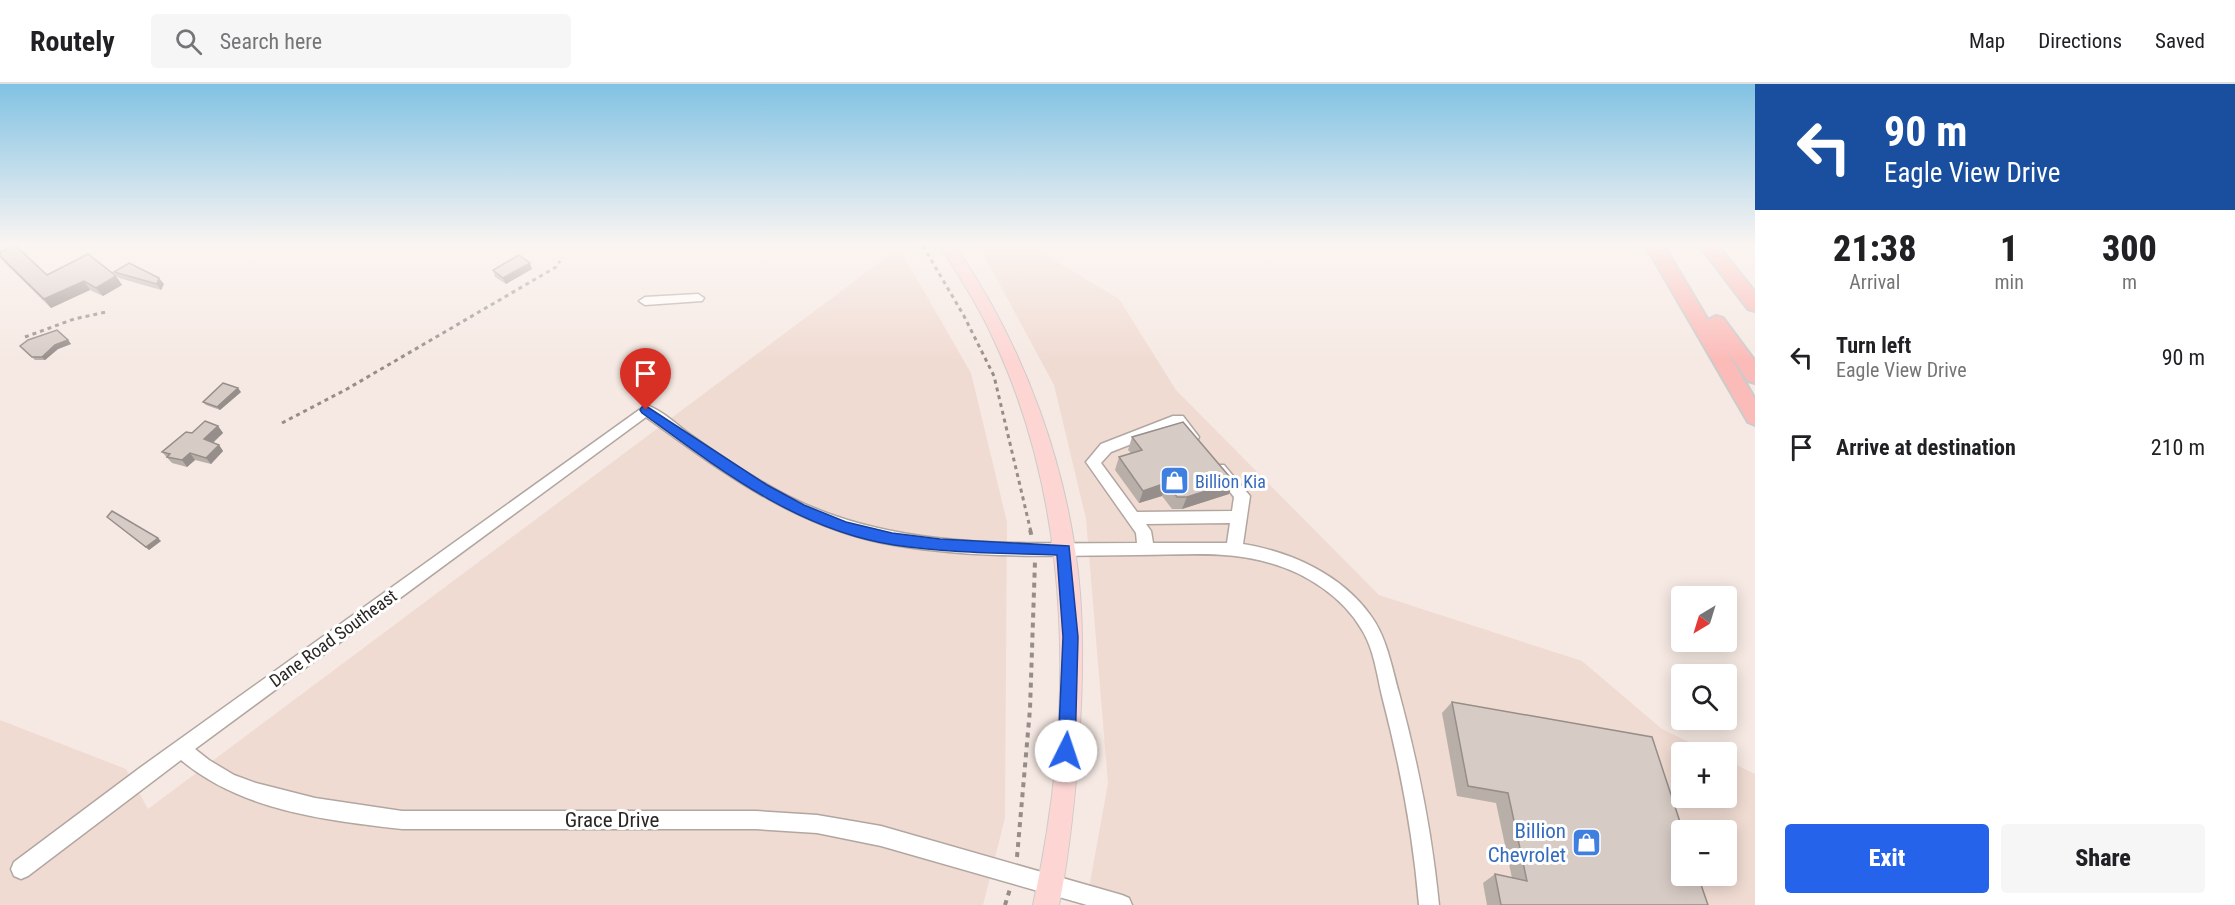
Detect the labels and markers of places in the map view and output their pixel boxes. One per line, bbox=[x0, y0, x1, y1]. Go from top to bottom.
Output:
pin bbox=[620, 348, 671, 410]
shop icon: Billion Kia bbox=[1158, 465, 1190, 497]
place label: Billion Kia bbox=[1195, 471, 1266, 492]
place label: Billion Chevrolet bbox=[1488, 819, 1566, 867]
shop icon: Billion Chevrolet bbox=[1571, 827, 1603, 859]

